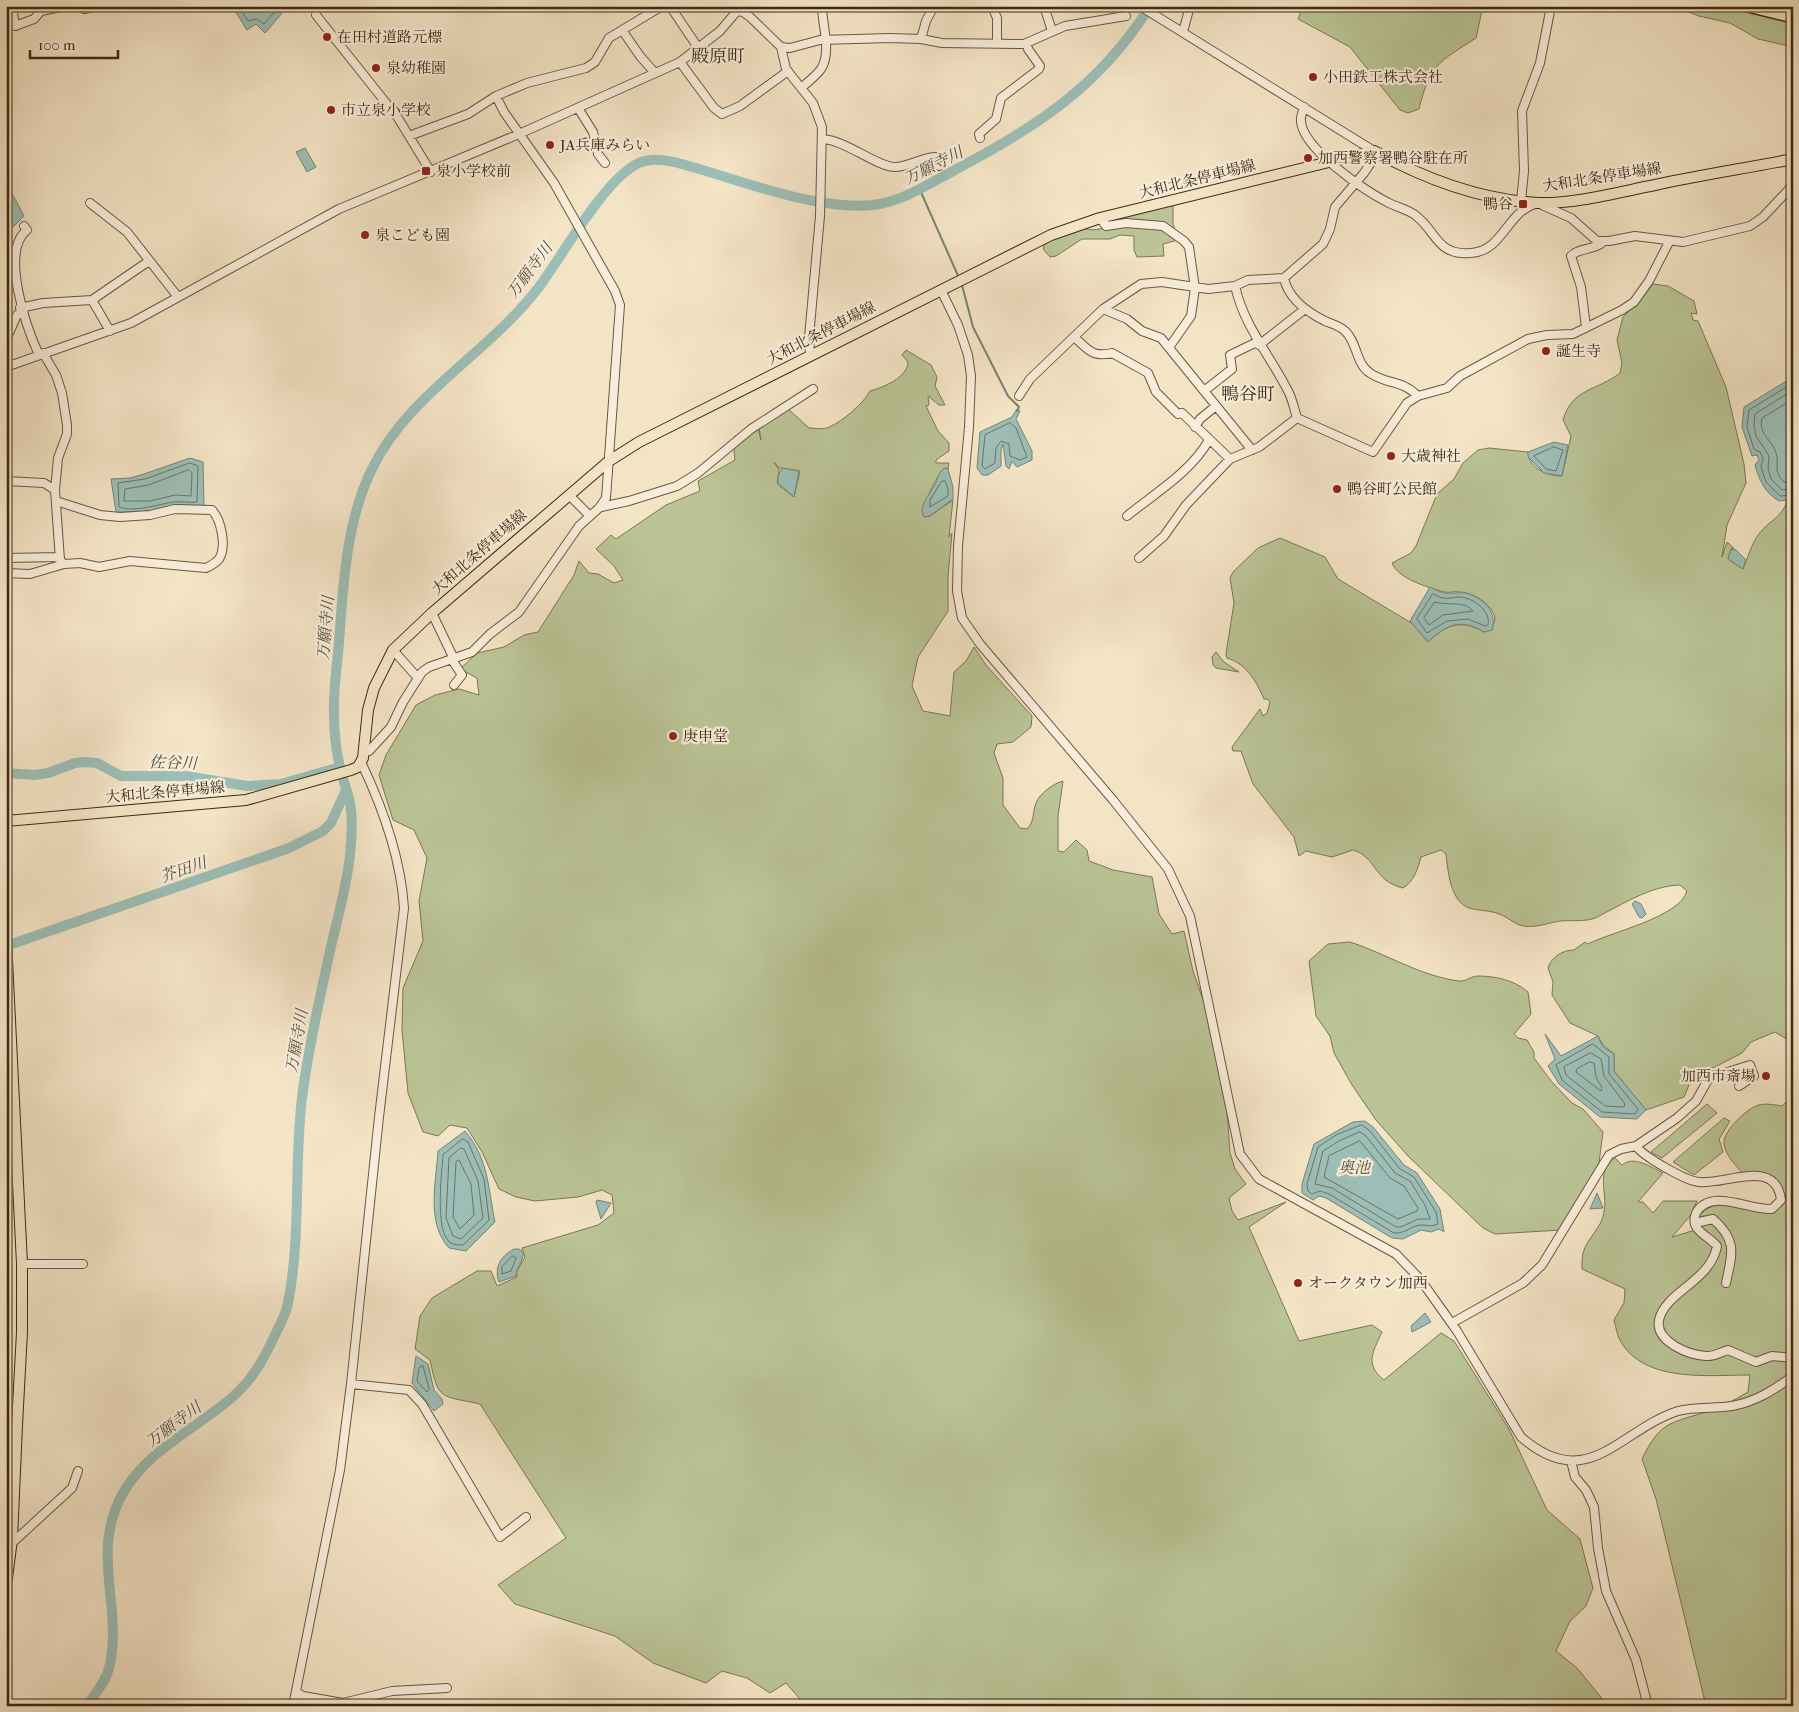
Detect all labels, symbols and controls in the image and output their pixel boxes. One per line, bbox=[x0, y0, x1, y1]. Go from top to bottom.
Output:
scale bar bbox=[30, 28, 118, 60]
place label: 在田村道路元標 bbox=[337, 28, 442, 46]
marker: 在田村道路元標 bbox=[321, 31, 333, 43]
text: 100 m bbox=[38, 36, 76, 54]
district label: 殿原町 bbox=[691, 46, 745, 67]
place label: 泉幼稚園 bbox=[386, 59, 446, 77]
marker: 泉幼稚園 bbox=[370, 62, 382, 74]
place label: 小田鉄工株式会社 bbox=[1323, 68, 1443, 86]
marker: 小田鉄工株式会社 bbox=[1307, 71, 1319, 83]
place label: 市立泉小学校 bbox=[341, 101, 431, 119]
marker: 市立泉小学校 bbox=[325, 104, 337, 116]
place label: JA兵庫みらい bbox=[559, 136, 650, 154]
marker: JA兵庫みらい bbox=[544, 139, 556, 151]
water label: 万願寺川 bbox=[900, 142, 968, 188]
place label: 加西警察署鴨谷駐在所 bbox=[1318, 149, 1468, 167]
marker: 加西警察署鴨谷駐在所 bbox=[1302, 152, 1314, 164]
street label: 大和北条停車場線 bbox=[1137, 156, 1257, 202]
street label: 大和北条停車場線 bbox=[1541, 159, 1663, 195]
place label: 泉小学校前 bbox=[436, 162, 511, 180]
marker: 泉小学校前 bbox=[420, 165, 432, 177]
place label: 鴨谷 bbox=[1483, 195, 1513, 213]
marker: 鴨谷 bbox=[1517, 198, 1529, 210]
place label: 泉こども園 bbox=[375, 226, 450, 244]
marker: 泉こども園 bbox=[359, 229, 371, 241]
water label: 万願寺川 bbox=[503, 237, 557, 302]
street label: 大和北条停車場線 bbox=[763, 298, 879, 368]
place label: 誕生寺 bbox=[1556, 342, 1601, 360]
marker: 誕生寺 bbox=[1540, 345, 1552, 357]
district label: 鴨谷町 bbox=[1221, 384, 1275, 405]
place label: 大歳神社 bbox=[1401, 447, 1461, 465]
marker: 大歳神社 bbox=[1385, 450, 1397, 462]
place label: 鴨谷町公民館 bbox=[1347, 480, 1437, 498]
marker: 鴨谷町公民館 bbox=[1331, 483, 1343, 495]
street label: 大和北条停車場線 bbox=[428, 506, 530, 598]
water label: 万願寺川 bbox=[313, 593, 338, 661]
place label: 庚申堂 bbox=[683, 727, 728, 745]
marker: 庚申堂 bbox=[667, 730, 679, 742]
water label: 佐谷川 bbox=[149, 752, 199, 773]
street label: 大和北条停車場線 bbox=[104, 778, 226, 806]
water label: 芥田川 bbox=[157, 852, 211, 886]
water label: 万願寺川 bbox=[282, 1006, 312, 1074]
place label: 加西市斎場 bbox=[1681, 1067, 1756, 1085]
marker: 加西市斎場 bbox=[1760, 1070, 1772, 1082]
water label: 奥池 bbox=[1338, 1158, 1372, 1177]
place label: オークタウン加西 bbox=[1308, 1274, 1428, 1292]
marker: オークタウン加西 bbox=[1292, 1277, 1304, 1289]
water label: 万願寺川 bbox=[142, 1396, 206, 1451]

